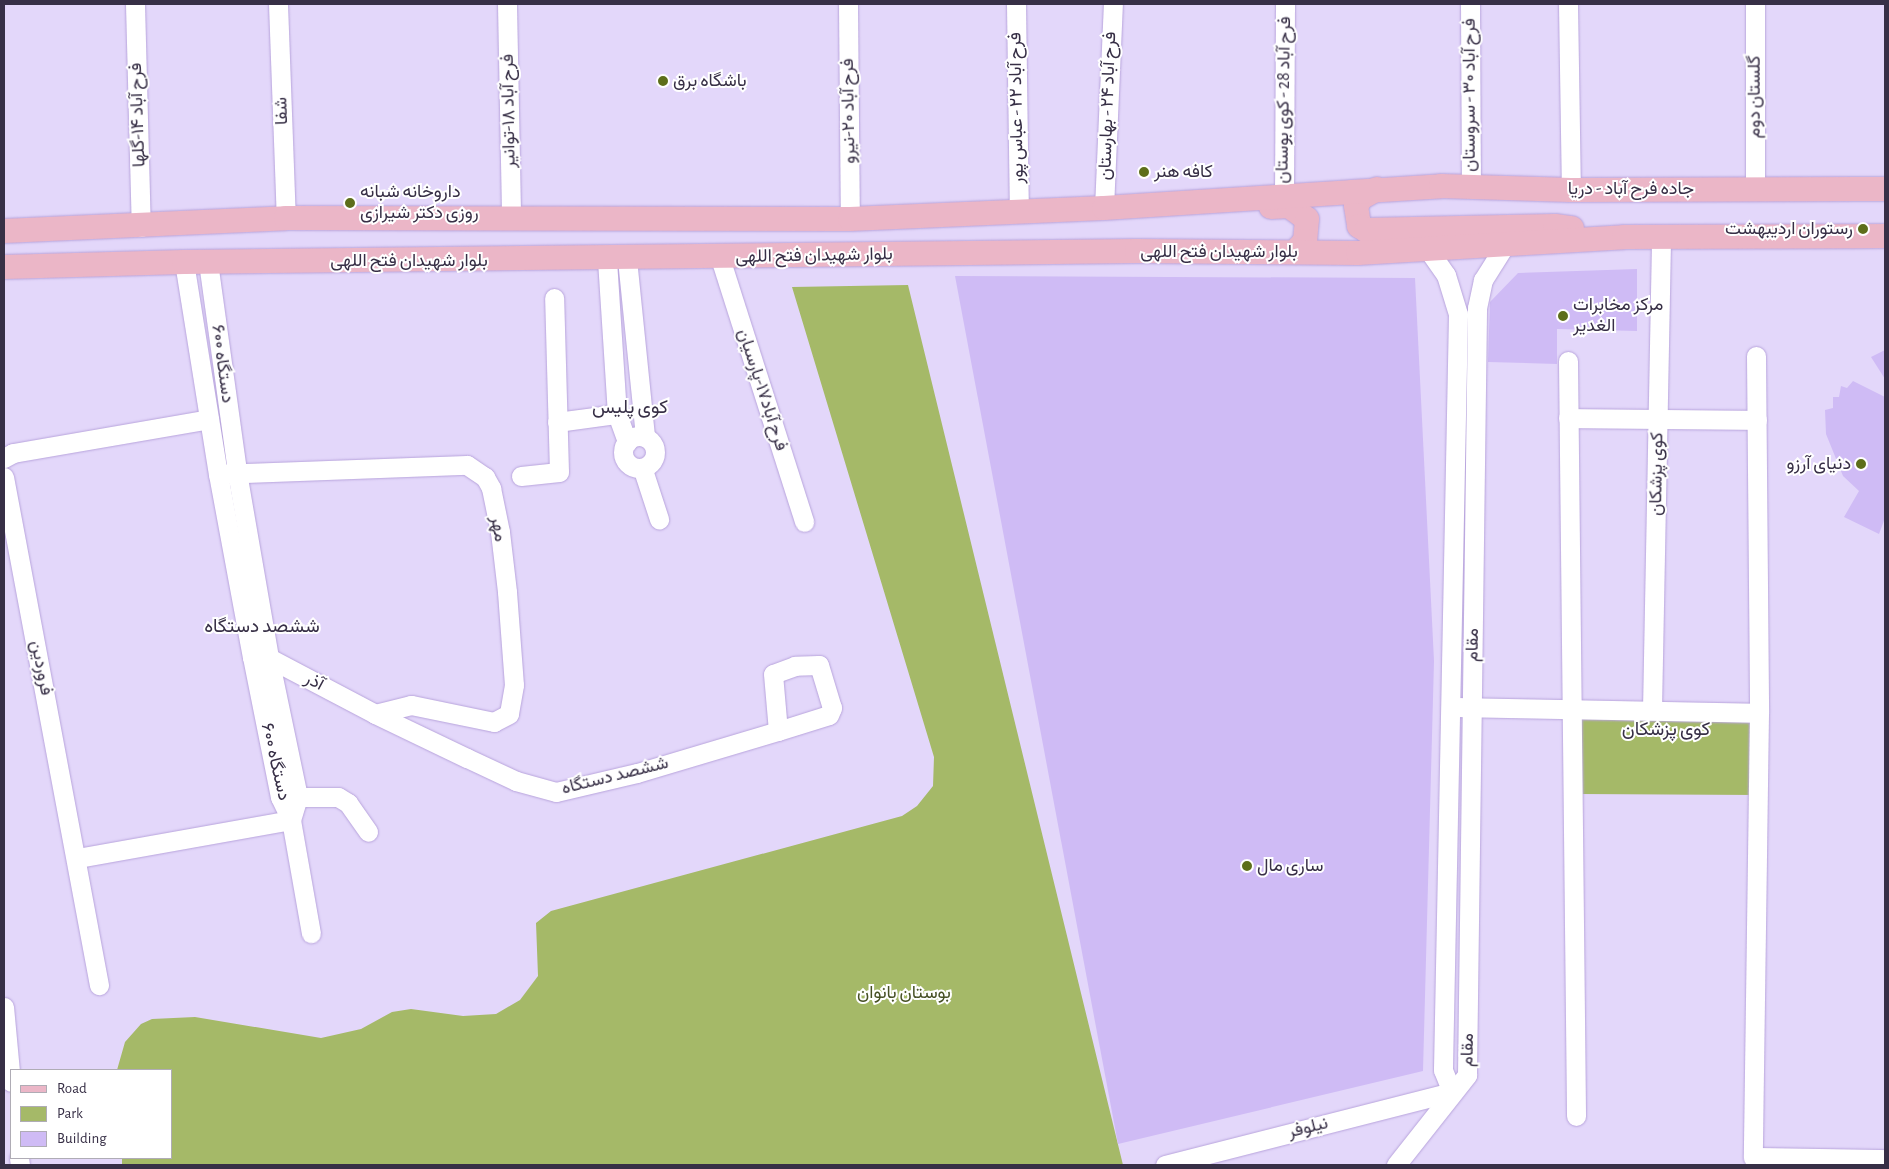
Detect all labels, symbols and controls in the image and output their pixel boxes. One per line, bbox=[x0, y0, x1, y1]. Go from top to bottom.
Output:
street label: فرح آباد 28 - کوی بوستان bbox=[1272, 16, 1296, 184]
street label: فرح آباد ۳۰ - سروستان bbox=[1459, 18, 1481, 172]
street label: فرح آباد ۲۴ - بهارستان bbox=[1095, 31, 1121, 181]
street label: فرح آباد ۲۲ - عباس پور bbox=[1005, 32, 1029, 184]
street label: فرح آباد ۱۸-توانیر bbox=[497, 54, 521, 168]
street label: گلستان دوم bbox=[1744, 56, 1766, 138]
street label: فرح آباد ۲۰-نیرو bbox=[837, 58, 861, 164]
street label: فرح آباد ۱۴-گلها bbox=[125, 62, 151, 168]
place label: باشگاه برق bbox=[673, 70, 747, 92]
marker: باشگاه برق bbox=[657, 75, 669, 87]
street label: شفا bbox=[271, 97, 293, 125]
place label: کافه هنر bbox=[1154, 161, 1213, 183]
marker: کافه هنر bbox=[1138, 166, 1150, 178]
street label: جاده فرح آباد - دریا bbox=[1568, 178, 1694, 200]
place label: داروخانه شبانه روزی دکتر شیرازی bbox=[360, 182, 479, 224]
marker: داروخانه شبانه روزی دکتر شیرازی bbox=[344, 197, 356, 209]
place label: رستوران اردیبهشت bbox=[1725, 218, 1853, 240]
marker: رستوران اردیبهشت bbox=[1857, 223, 1869, 235]
street label: بلوار شهیدان فتح اللهی bbox=[1140, 241, 1298, 263]
street label: بلوار شهیدان فتح اللهی bbox=[735, 244, 893, 268]
street label: بلوار شهیدان فتح اللهی bbox=[330, 250, 488, 272]
place label: مرکز مخابرات الغدیر bbox=[1573, 295, 1663, 338]
marker: مرکز مخابرات الغدیر bbox=[1557, 310, 1569, 322]
street label: ۶۰۰ دستگاه bbox=[206, 323, 238, 405]
street label: فرح آباد۱۷-پارسیان bbox=[732, 326, 792, 454]
district label: کوی پلیس bbox=[592, 397, 668, 419]
street label: کوی پزشکان bbox=[1645, 432, 1669, 516]
place label: دنیای آرزو bbox=[1786, 453, 1851, 475]
marker: دنیای آرزو bbox=[1855, 458, 1867, 470]
street label: مهر bbox=[485, 515, 511, 543]
district label: ششصد دستگاه bbox=[204, 616, 320, 638]
street label: مقام bbox=[1462, 628, 1484, 662]
street label: فروردین bbox=[25, 639, 57, 697]
street label: آذر bbox=[301, 668, 327, 696]
district label: کوی پزشکان bbox=[1622, 719, 1710, 741]
street label: ۶۰۰ دستگاه bbox=[256, 721, 294, 803]
street label: ششصد دستگاه bbox=[559, 752, 671, 800]
place label: ساری مال bbox=[1257, 855, 1324, 877]
marker: ساری مال bbox=[1241, 860, 1253, 872]
park label: بوستان بانوان bbox=[857, 982, 951, 1004]
street label: مقام bbox=[1457, 1033, 1479, 1067]
legend bbox=[10, 1069, 172, 1159]
text: Road bbox=[57, 1081, 87, 1096]
text: Park bbox=[57, 1106, 83, 1121]
street label: نیلوفر bbox=[1286, 1113, 1330, 1143]
text: Building bbox=[57, 1131, 107, 1146]

